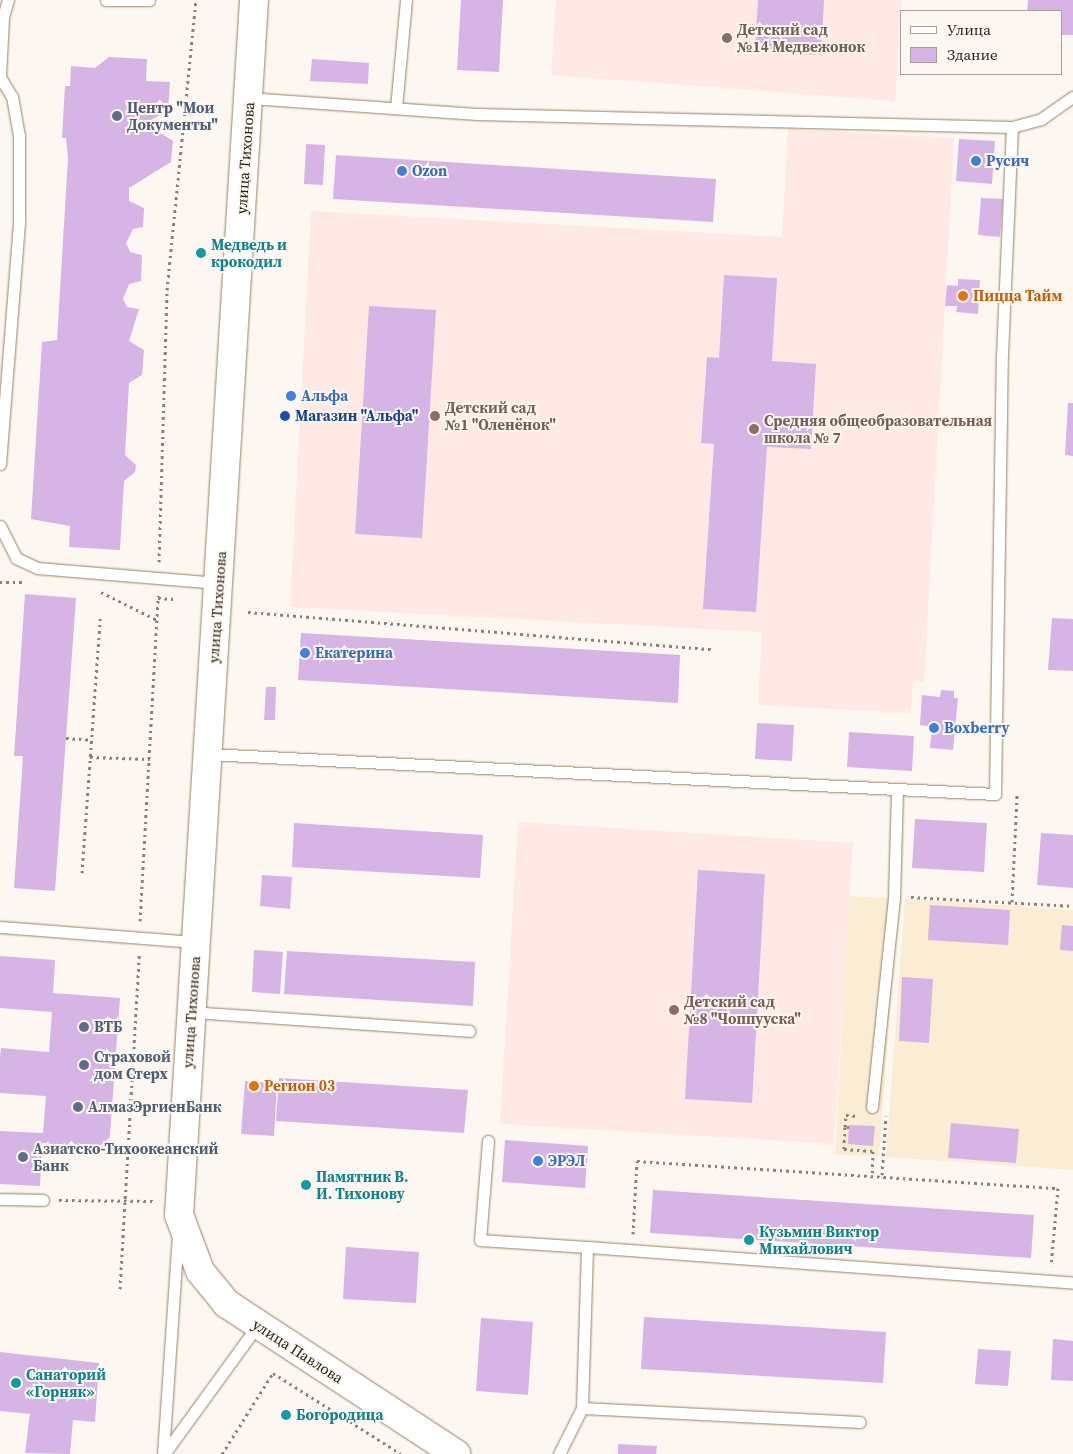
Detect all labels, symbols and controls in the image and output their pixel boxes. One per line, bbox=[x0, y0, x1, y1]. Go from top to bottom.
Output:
legend bbox=[900, 10, 1063, 75]
text: Улица bbox=[947, 19, 991, 40]
place label: Детский сад №14 Медвежонок bbox=[737, 20, 865, 55]
marker: Детский сад №14 Медвежонок bbox=[721, 32, 733, 44]
text: Здание bbox=[947, 44, 998, 65]
place label: Центр "Мои Документы" bbox=[127, 98, 218, 133]
street label: улица Тихонова bbox=[232, 101, 258, 215]
marker: Центр "Мои Документы" bbox=[111, 110, 123, 122]
place label: Русич bbox=[986, 152, 1029, 170]
marker: Русич bbox=[970, 155, 982, 167]
place label: Ozon bbox=[412, 162, 447, 180]
marker: Ozon bbox=[396, 165, 408, 177]
place label: Медведь и крокодил bbox=[211, 235, 287, 270]
marker: Медведь и крокодил bbox=[195, 247, 207, 259]
place label: Пицца Тайм bbox=[973, 287, 1062, 305]
marker: Пицца Тайм bbox=[957, 290, 969, 302]
place label: Альфа bbox=[301, 387, 348, 405]
marker: Альфа bbox=[285, 390, 297, 402]
place label: Детский сад №1 "Оленёнок" bbox=[445, 398, 556, 433]
place label: Магазин "Альфа" bbox=[295, 407, 418, 425]
marker: Магазин "Альфа" bbox=[279, 410, 291, 422]
marker: Детский сад №1 "Оленёнок" bbox=[429, 410, 441, 422]
place label: Cредняя общеобразовательная школа № 7 bbox=[764, 411, 992, 446]
marker: Cредняя общеобразовательная школа № 7 bbox=[748, 423, 760, 435]
street label: улица Тихонова bbox=[204, 550, 230, 664]
place label: Екатерина bbox=[315, 644, 393, 662]
marker: Екатерина bbox=[299, 647, 311, 659]
place label: Boxberry bbox=[944, 719, 1010, 737]
marker: Boxberry bbox=[928, 722, 940, 734]
street label: улица Тихонова bbox=[178, 955, 204, 1069]
place label: Детский сад №8 "Чоппууска" bbox=[684, 992, 801, 1027]
marker: Детский сад №8 "Чоппууска" bbox=[668, 1004, 680, 1016]
place label: ВТБ bbox=[94, 1018, 122, 1036]
marker: ВТБ bbox=[78, 1021, 90, 1033]
place label: Страховой дом Стерх bbox=[94, 1047, 171, 1082]
marker: Страховой дом Стерх bbox=[78, 1059, 90, 1071]
place label: Регион 03 bbox=[264, 1077, 335, 1095]
marker: Регион 03 bbox=[248, 1080, 260, 1092]
place label: АлмазЭргиенБанк bbox=[88, 1098, 221, 1116]
marker: АлмазЭргиенБанк bbox=[72, 1101, 84, 1113]
place label: Азиатско-Тихоокеанский Банк bbox=[33, 1139, 218, 1174]
marker: Азиатско-Тихоокеанский Банк bbox=[17, 1151, 29, 1163]
place label: ЭРЭЛ bbox=[548, 1152, 585, 1170]
marker: ЭРЭЛ bbox=[532, 1155, 544, 1167]
place label: Памятник В. И. Тихонову bbox=[316, 1167, 408, 1202]
marker: Памятник В. И. Тихонову bbox=[300, 1179, 312, 1191]
place label: Кузьмин Виктор Михайлович bbox=[759, 1222, 879, 1257]
marker: Кузьмин Виктор Михайлович bbox=[743, 1234, 755, 1246]
street label: улица Павлова bbox=[249, 1315, 347, 1387]
place label: Санаторий «Горняк» bbox=[26, 1365, 106, 1400]
marker: Санаторий «Горняк» bbox=[10, 1377, 22, 1389]
place label: Богородица bbox=[296, 1406, 384, 1424]
marker: Богородица bbox=[280, 1409, 292, 1421]

